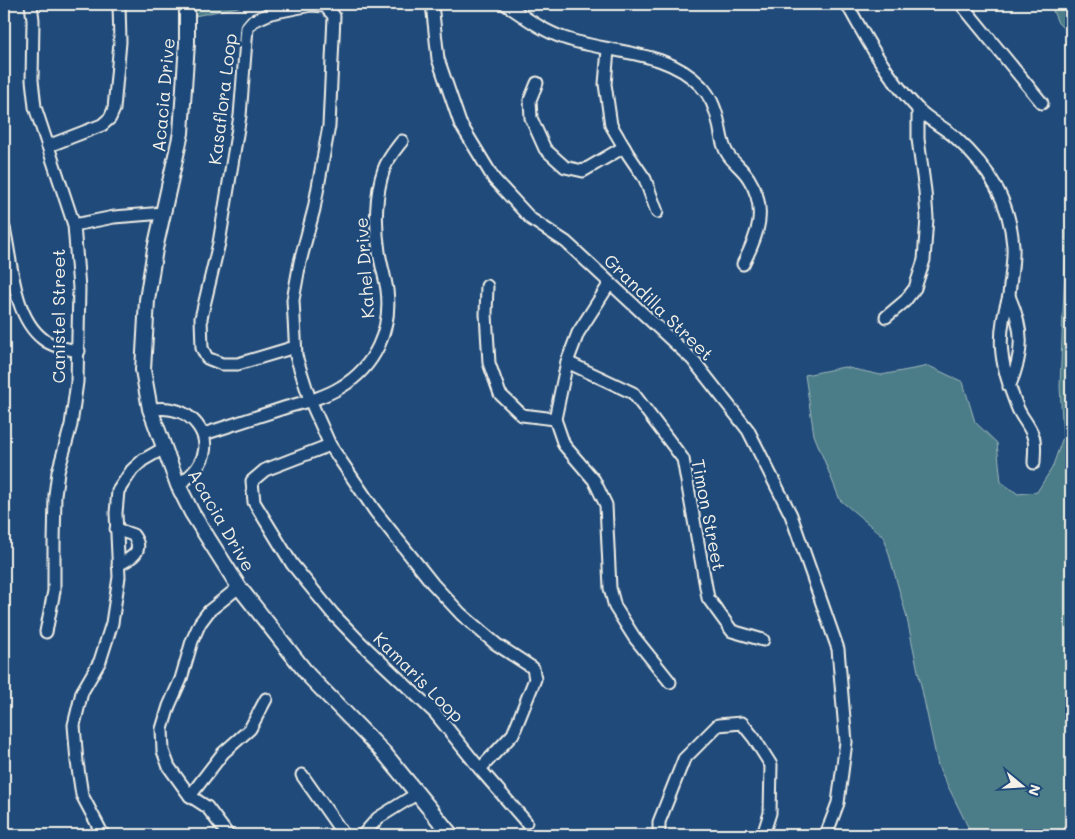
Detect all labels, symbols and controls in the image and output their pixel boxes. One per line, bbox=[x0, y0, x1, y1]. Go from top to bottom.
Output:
street label: Kasaflora Loop bbox=[202, 32, 242, 166]
street label: Acacia Drive bbox=[146, 37, 180, 153]
street label: Kahel Drive bbox=[348, 217, 380, 319]
street label: Grandilla Street bbox=[599, 248, 719, 366]
street label: Canistel Street bbox=[46, 249, 70, 383]
street label: Timon Street bbox=[686, 457, 732, 573]
street label: Acacia Drive bbox=[183, 464, 261, 576]
street label: Kamaris Loop bbox=[369, 627, 469, 727]
north arrow bbox=[998, 762, 1048, 812]
text: N bbox=[1024, 782, 1046, 798]

